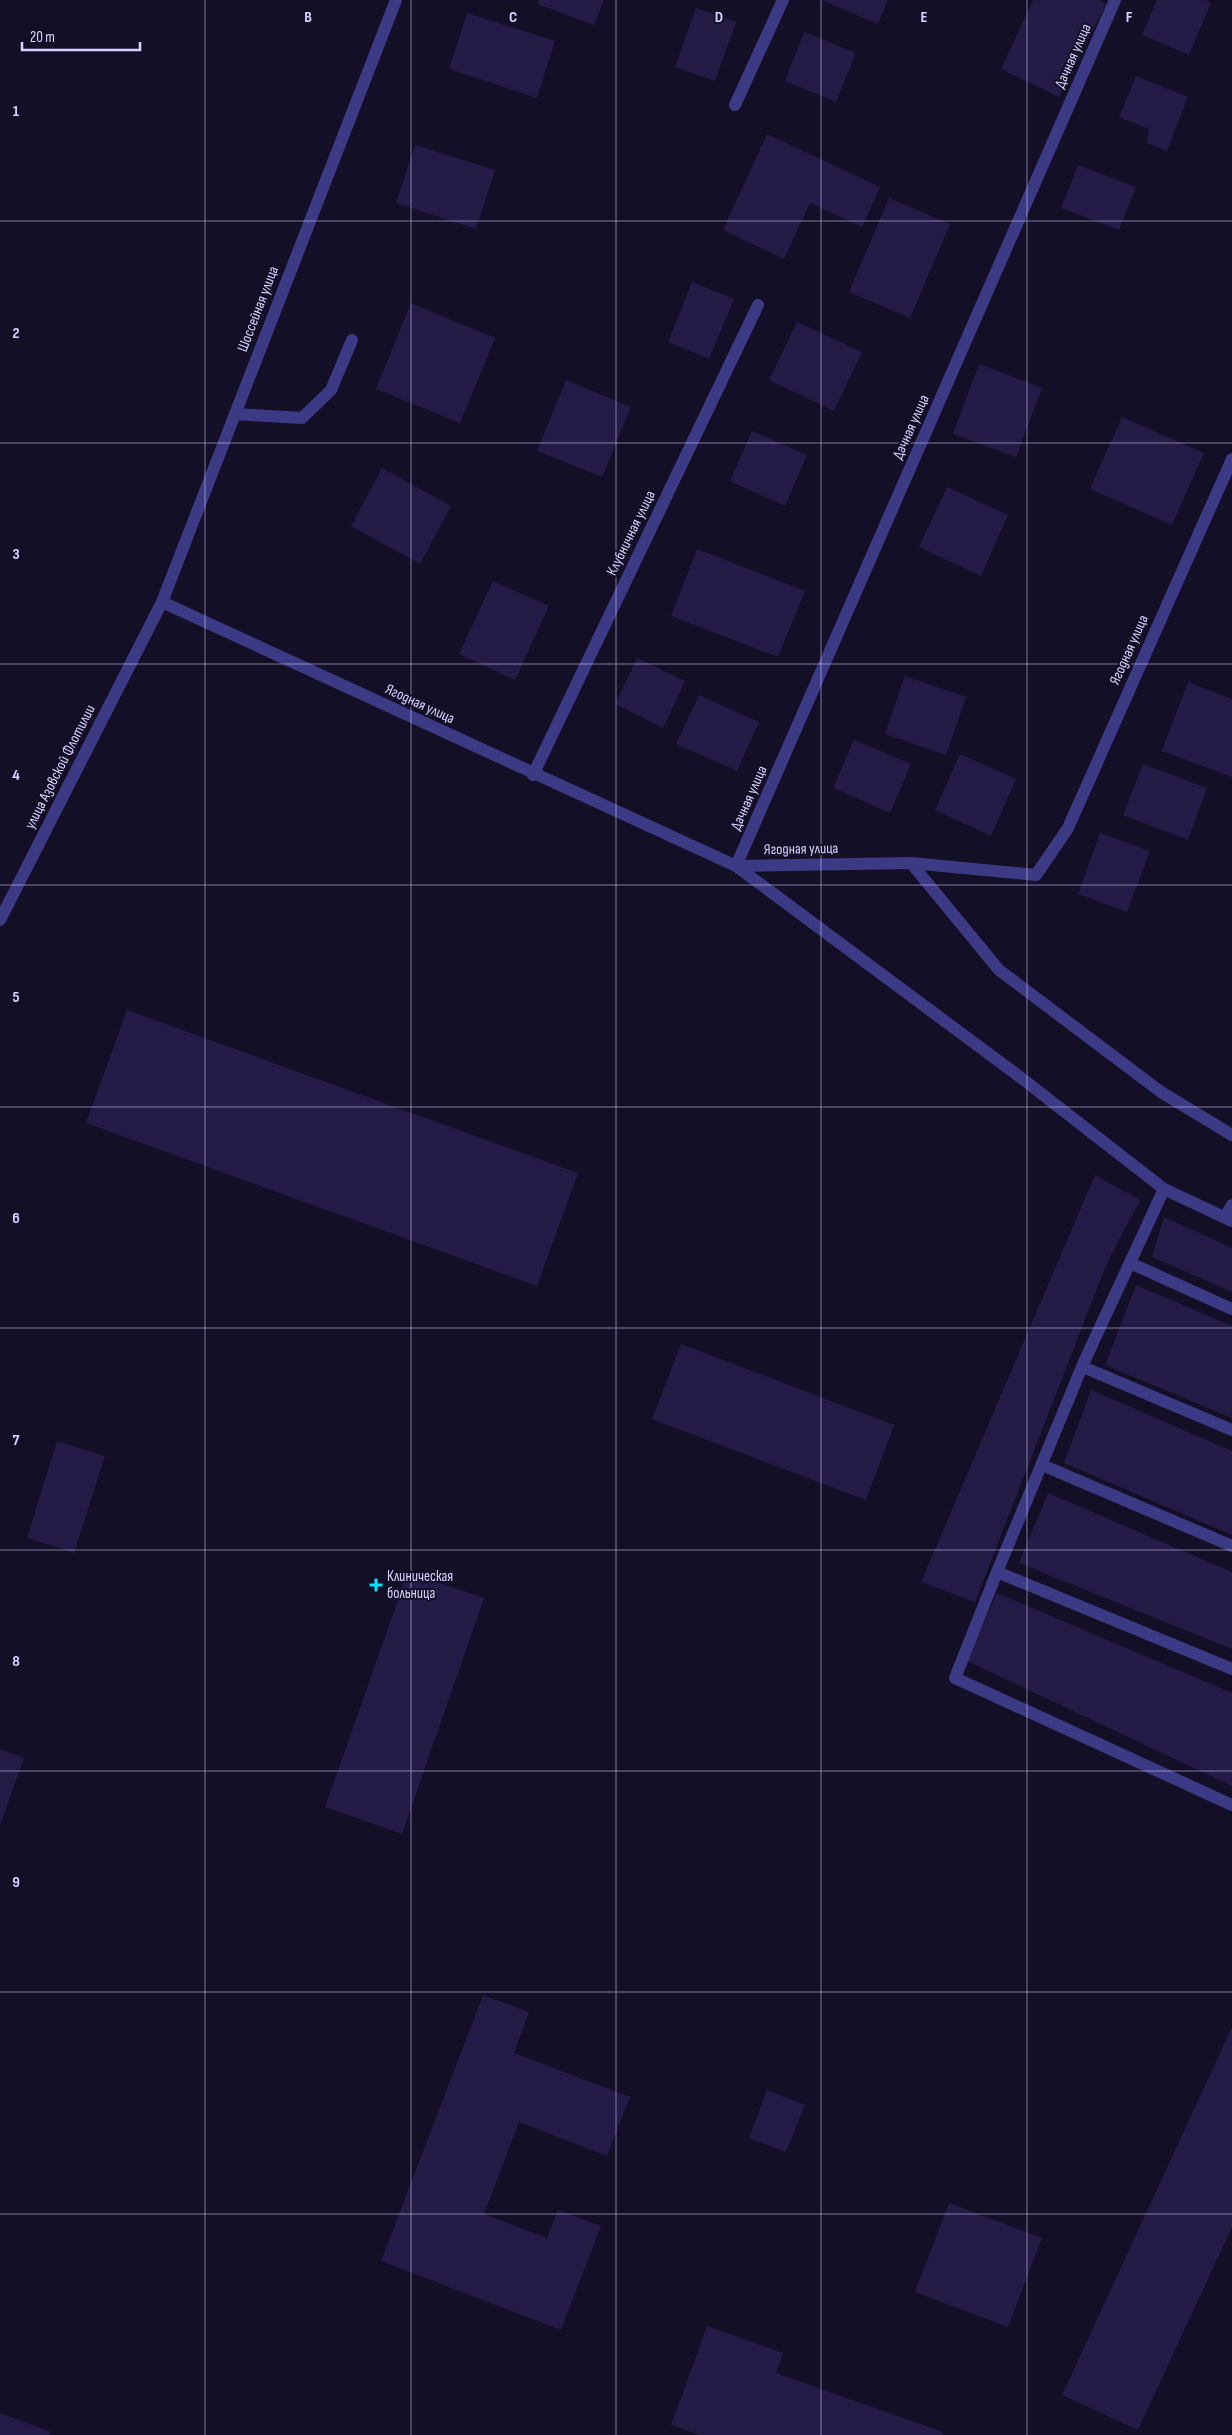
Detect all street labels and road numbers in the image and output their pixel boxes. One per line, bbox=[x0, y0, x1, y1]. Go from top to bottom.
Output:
street label: Дачная улица bbox=[1050, 21, 1096, 91]
street label: Шоссейная улица bbox=[233, 263, 283, 355]
street label: Дачная улица bbox=[888, 392, 934, 462]
street label: Клубничная улица bbox=[602, 487, 660, 579]
street label: Ягодная улица bbox=[1105, 612, 1153, 688]
street label: Ягодная улица bbox=[382, 680, 458, 728]
street label: улица Азовской Флотилии bbox=[20, 702, 100, 832]
street label: Дачная улица bbox=[726, 763, 772, 833]
street label: Ягодная улица bbox=[764, 839, 839, 859]

